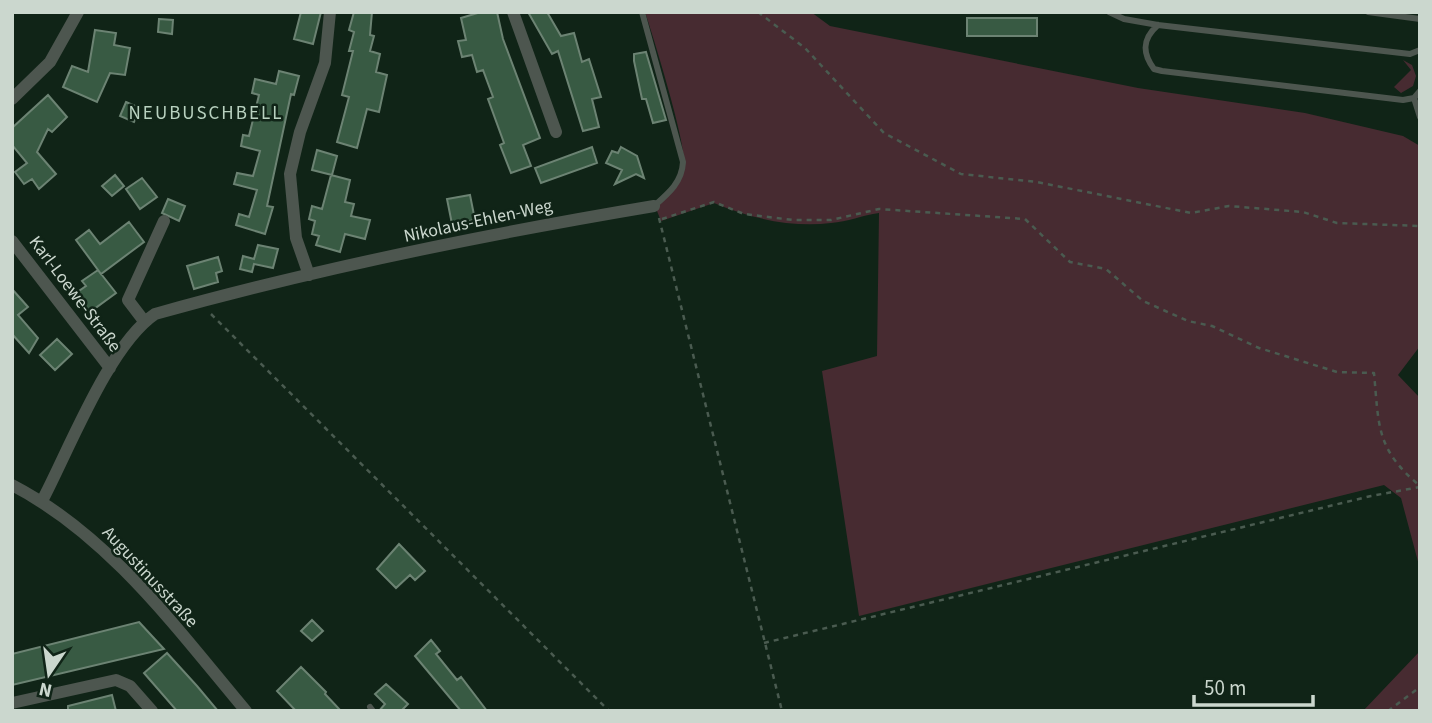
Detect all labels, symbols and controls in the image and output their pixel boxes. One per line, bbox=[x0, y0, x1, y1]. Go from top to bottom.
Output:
district label: NEUBUSCHBELL bbox=[129, 100, 283, 127]
street label: Nikolaus-Ehlen-Weg bbox=[401, 193, 555, 249]
street label: Karl-Loewe-Straße bbox=[23, 231, 127, 357]
street label: Augustinusstraße bbox=[96, 521, 204, 633]
north arrow bbox=[14, 639, 84, 709]
scale bar bbox=[1194, 664, 1313, 708]
text: 50 m bbox=[1204, 673, 1246, 703]
text: N bbox=[36, 675, 55, 704]

